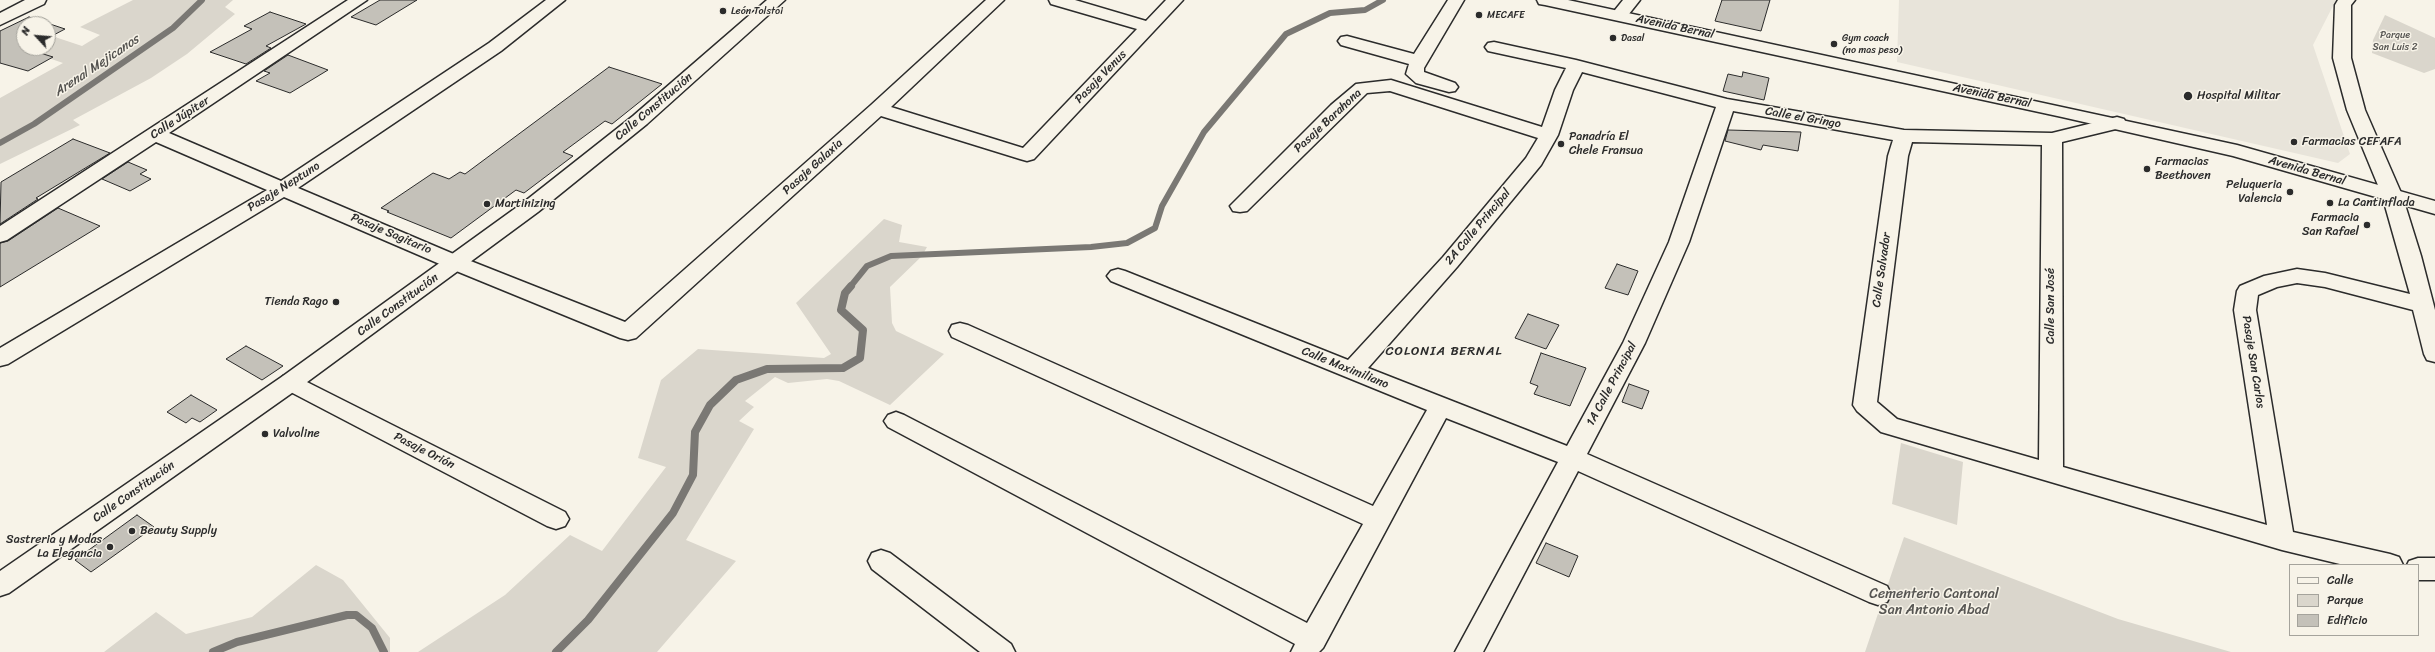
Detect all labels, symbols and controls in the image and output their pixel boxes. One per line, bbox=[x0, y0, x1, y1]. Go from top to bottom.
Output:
place label: León Tolstoi bbox=[731, 5, 783, 17]
marker: León Tolstoi bbox=[718, 6, 728, 16]
place label: MECAFE bbox=[1487, 9, 1524, 21]
marker: MECAFE bbox=[1474, 10, 1484, 20]
street label: Avenida Bernal bbox=[1635, 12, 1715, 42]
north arrow bbox=[16, 16, 56, 56]
text: N bbox=[15, 23, 36, 39]
park label: Parque San Luis 2 bbox=[2373, 29, 2417, 52]
water label: Arenal Mejicanos bbox=[52, 32, 142, 100]
place label: Dasal bbox=[1621, 32, 1644, 44]
place label: Gym coach (no mas peso) bbox=[1842, 32, 1902, 56]
marker: Dasal bbox=[1608, 33, 1618, 43]
marker: Gym coach (no mas peso) bbox=[1829, 39, 1839, 49]
street label: Pasaje Venus bbox=[1072, 47, 1130, 107]
street label: Calle Constitución bbox=[612, 70, 696, 144]
street label: Avenida Bernal bbox=[1952, 81, 2032, 111]
street label: Pasaje Barahona bbox=[1291, 86, 1365, 156]
place label: Hospital Militar bbox=[2197, 89, 2280, 103]
marker: Hospital Militar bbox=[2182, 90, 2194, 102]
street label: Calle Júpiter bbox=[148, 94, 212, 142]
street label: Calle el Gringo bbox=[1764, 104, 1842, 132]
place label: Panadría El Chele Fransua bbox=[1569, 130, 1643, 158]
place label: Farmacias CEFAFA bbox=[2302, 135, 2402, 149]
street label: Pasaje Galaxia bbox=[780, 136, 846, 198]
marker: Farmacias CEFAFA bbox=[2289, 137, 2299, 147]
marker: Panadría El Chele Fransua bbox=[1556, 139, 1566, 149]
street label: Avenida Bernal bbox=[2267, 153, 2347, 189]
place label: Farmacias Beethoven bbox=[2155, 155, 2211, 183]
street label: Pasaje Neptuno bbox=[245, 159, 323, 215]
marker: Farmacias Beethoven bbox=[2142, 164, 2152, 174]
place label: Peluqueria Valencia bbox=[2226, 178, 2282, 206]
street label: 2A Calle Principal bbox=[1442, 186, 1514, 268]
marker: Peluqueria Valencia bbox=[2285, 187, 2295, 197]
place label: La Cantinflada bbox=[2338, 196, 2415, 210]
place label: Martinizing bbox=[495, 197, 556, 211]
marker: La Cantinflada bbox=[2325, 198, 2335, 208]
marker: Martinizing bbox=[482, 199, 492, 209]
street label: Pasaje Sagitario bbox=[349, 211, 433, 257]
place label: Farmacia San Rafael bbox=[2302, 211, 2359, 239]
marker: Farmacia San Rafael bbox=[2362, 220, 2372, 230]
street label: Calle Salvador bbox=[1870, 232, 1894, 308]
street label: Calle San José bbox=[2044, 268, 2058, 344]
street label: Calle Constitución bbox=[355, 271, 441, 339]
place label: Tienda Rago bbox=[264, 295, 328, 309]
marker: Tienda Rago bbox=[331, 297, 341, 307]
street label: Pasaje San Carlos bbox=[2239, 315, 2267, 409]
street label: 1A Calle Principal bbox=[1584, 340, 1640, 428]
street label: Calle Maximiliano bbox=[1299, 344, 1391, 392]
district label: COLONIA BERNAL bbox=[1386, 344, 1502, 360]
place label: Valvoline bbox=[273, 427, 320, 441]
marker: Valvoline bbox=[260, 429, 270, 439]
street label: Pasaje Orión bbox=[391, 430, 457, 472]
street label: Calle Constitución bbox=[90, 458, 178, 526]
place label: Beauty Supply bbox=[140, 524, 217, 538]
marker: Beauty Supply bbox=[127, 526, 137, 536]
place label: Sastreria y Modas La Elegancia bbox=[6, 533, 102, 561]
marker: Sastreria y Modas La Elegancia bbox=[105, 542, 115, 552]
legend bbox=[2289, 564, 2419, 636]
text: Calle bbox=[2327, 569, 2354, 591]
park label: Cementerio Cantonal San Antonio Abad bbox=[1869, 586, 1999, 618]
text: Parque bbox=[2327, 589, 2363, 611]
text: Edificio bbox=[2327, 609, 2367, 631]

